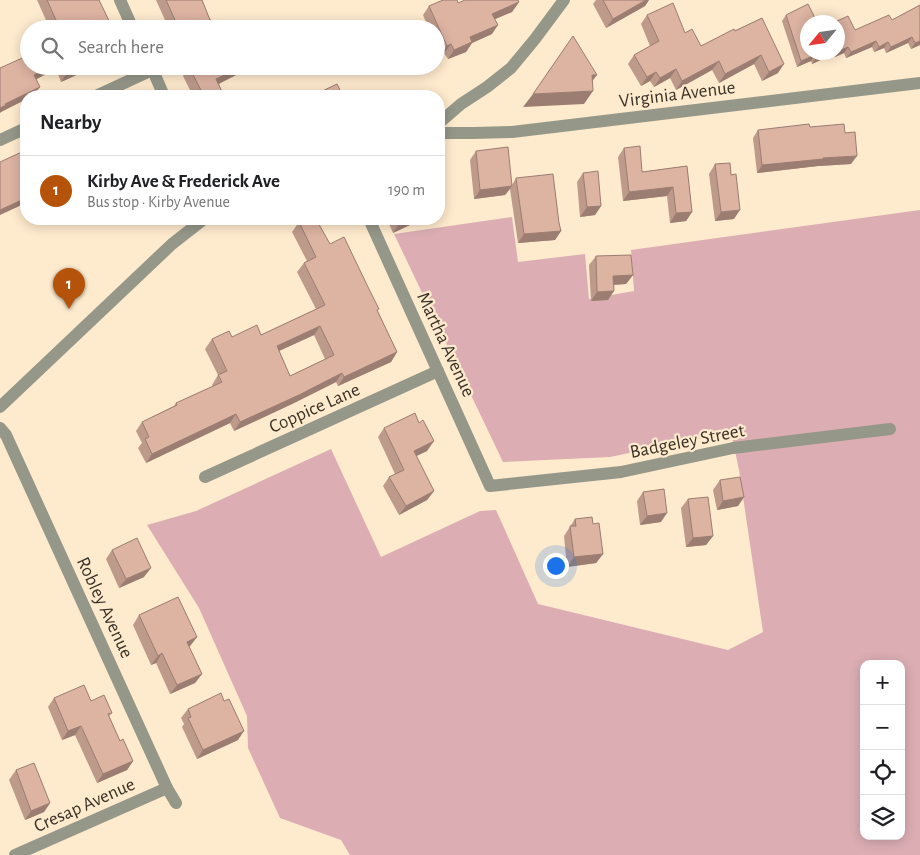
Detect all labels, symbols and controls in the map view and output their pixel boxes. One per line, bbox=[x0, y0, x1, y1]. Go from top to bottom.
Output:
north arrow bbox=[800, 15, 845, 60]
search box bbox=[20, 20, 445, 75]
icon: search bbox=[38, 34, 66, 62]
text: Search here bbox=[78, 38, 164, 57]
street label: Virginia Avenue bbox=[618, 78, 736, 111]
text: Nearby bbox=[40, 112, 101, 133]
text: Kirby Ave & Frederick Ave bbox=[87, 172, 280, 191]
text: 1 bbox=[53, 182, 59, 198]
text: 190 m bbox=[388, 182, 425, 198]
text: Bus stop · Kirby Avenue bbox=[87, 194, 230, 210]
pin: 1 bbox=[53, 268, 85, 309]
street label: Martha Avenue bbox=[413, 290, 478, 400]
street label: Coppice Lane bbox=[266, 380, 363, 437]
street label: Badgeley Street bbox=[628, 421, 746, 462]
your location bbox=[543, 553, 569, 579]
street label: Robley Avenue bbox=[73, 554, 136, 661]
map controls bbox=[860, 660, 905, 840]
button: + bbox=[860, 660, 905, 705]
button: − bbox=[860, 705, 905, 750]
button: locate bbox=[860, 750, 905, 795]
street label: Cresap Avenue bbox=[31, 775, 138, 836]
button: layers bbox=[860, 795, 905, 840]

